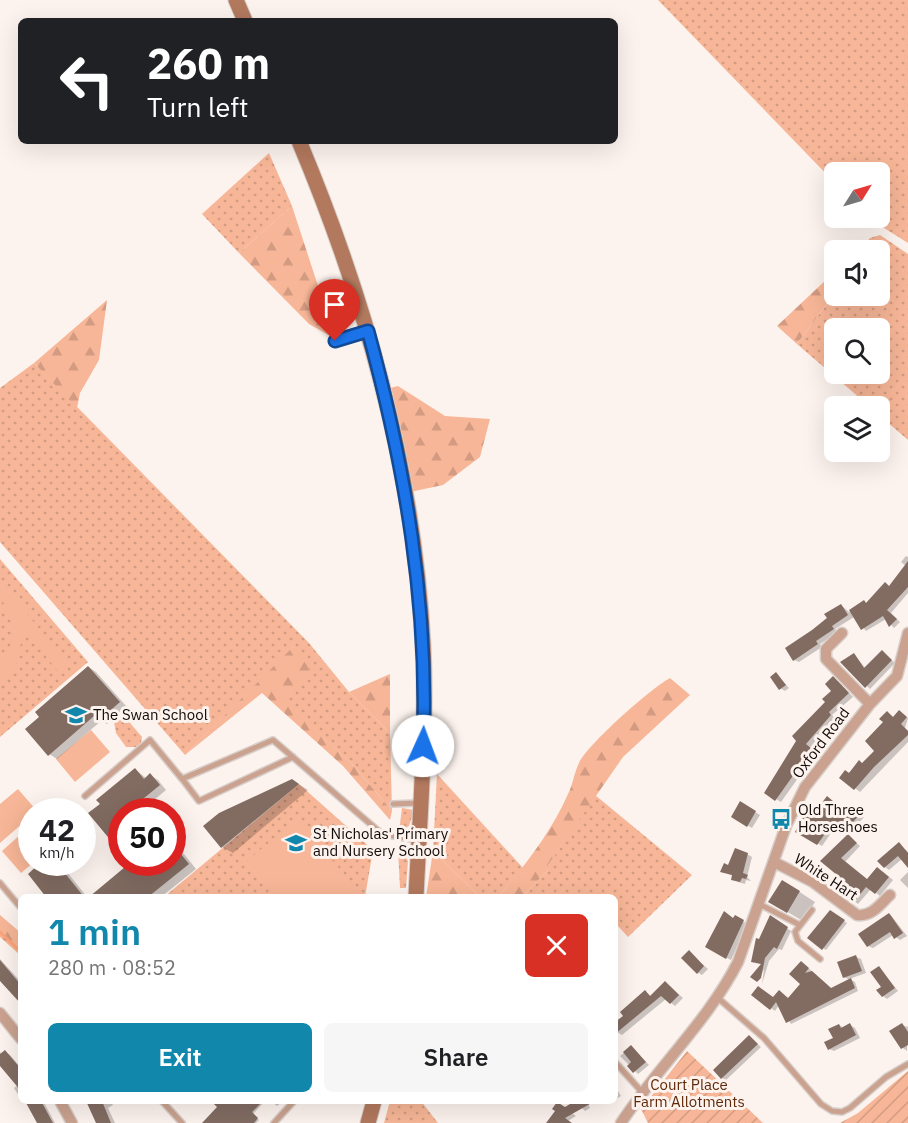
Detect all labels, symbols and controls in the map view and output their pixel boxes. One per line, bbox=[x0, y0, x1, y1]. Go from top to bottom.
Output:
text: 260 m bbox=[147, 36, 270, 91]
icon: left bbox=[48, 42, 126, 120]
text: Turn left bbox=[147, 89, 248, 124]
north arrow bbox=[824, 162, 890, 228]
map controls bbox=[824, 162, 890, 462]
button: sound bbox=[824, 240, 890, 306]
pin bbox=[309, 279, 360, 341]
icon: arrive bbox=[318, 288, 351, 321]
button: search bbox=[824, 318, 890, 384]
button: layers bbox=[824, 396, 890, 462]
school or university icon: The Swan School bbox=[64, 703, 88, 727]
street label: Oxford Road bbox=[788, 704, 853, 782]
place label: The Swan School bbox=[93, 705, 208, 724]
position arrow bbox=[391, 714, 455, 778]
speed limit sign: 50 bbox=[108, 798, 186, 876]
place label: Old Three Horseshoes bbox=[798, 800, 878, 836]
bus stop icon: Old Three Horseshoes bbox=[769, 807, 793, 831]
text: 42 bbox=[39, 810, 75, 849]
place label: St Nicholas' Primary and Nursery School bbox=[313, 824, 449, 860]
school or university icon: St Nicholas' Primary and Nursery School bbox=[284, 831, 308, 855]
text: km/h bbox=[39, 843, 75, 862]
street label: White Hart bbox=[791, 849, 862, 904]
text: 1 min bbox=[48, 908, 141, 955]
button: close bbox=[525, 914, 588, 977]
text: 280 m · 08:52 bbox=[48, 954, 176, 981]
button: Exit bbox=[48, 1023, 312, 1092]
button: Share bbox=[324, 1023, 588, 1092]
park label: Court Place Farm Allotments bbox=[633, 1075, 745, 1111]

